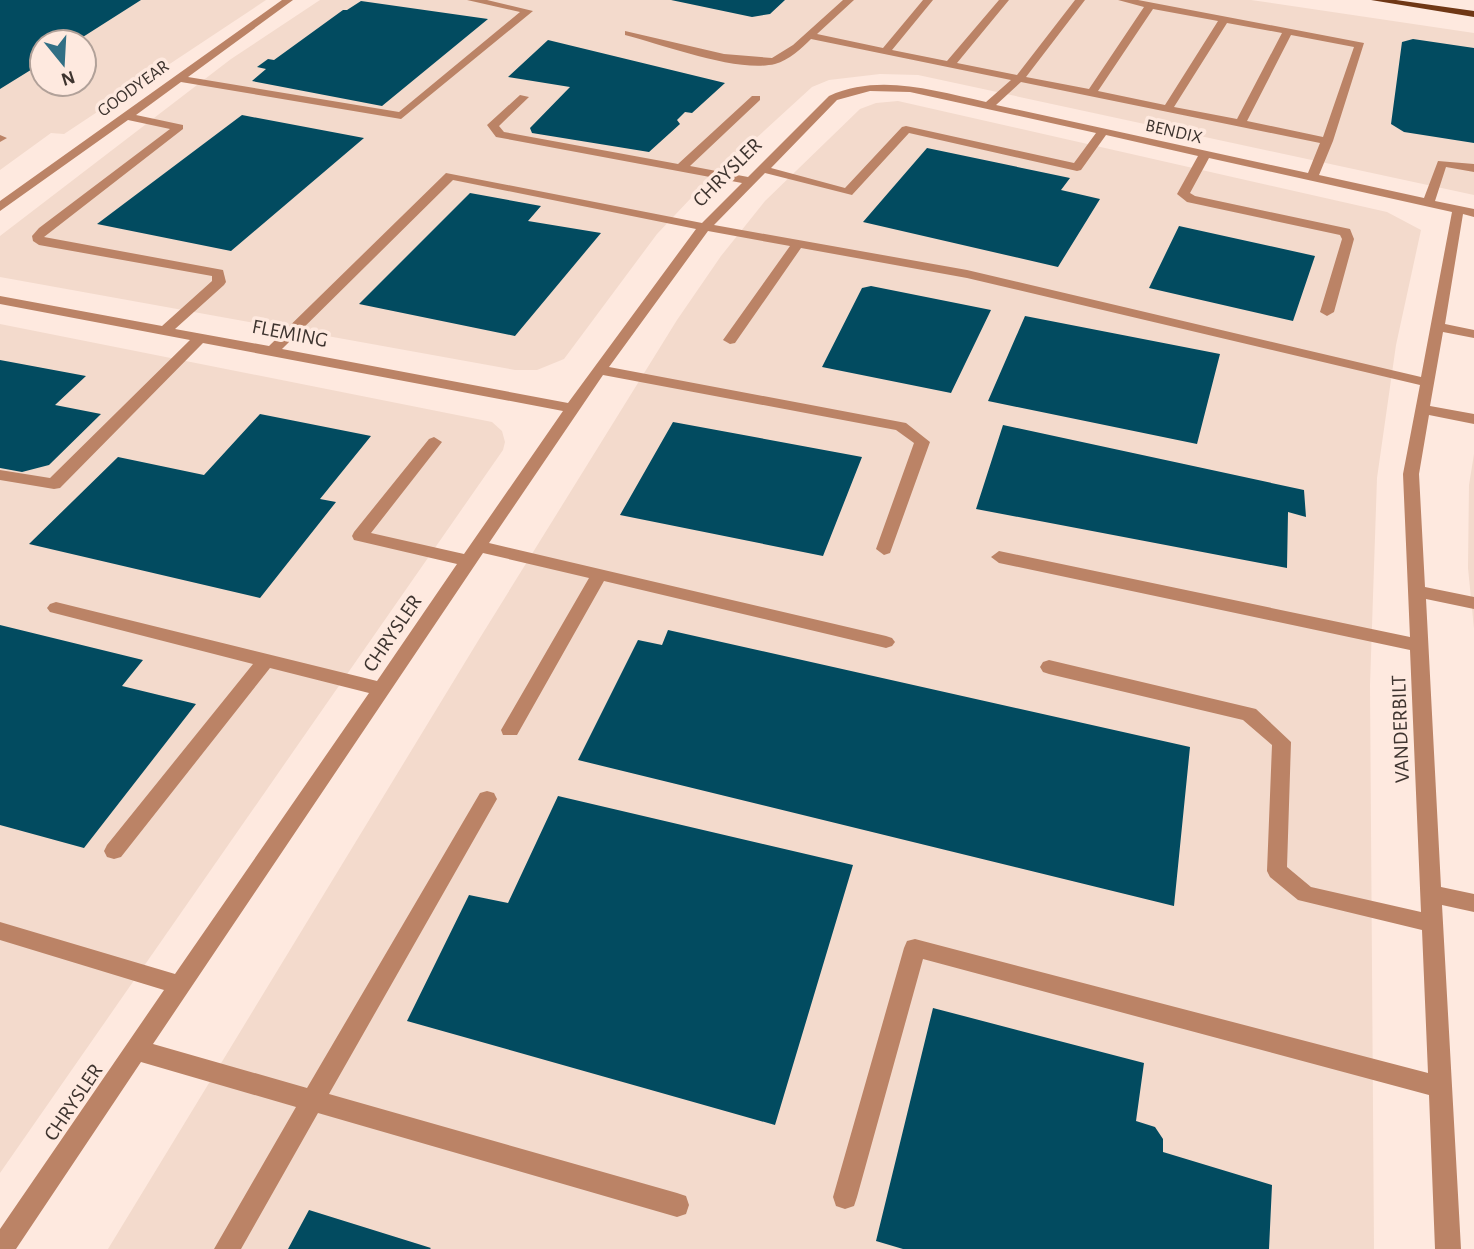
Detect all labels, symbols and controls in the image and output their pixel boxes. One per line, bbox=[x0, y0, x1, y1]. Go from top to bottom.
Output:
north arrow bbox=[28, 28, 98, 98]
street label: GOODYEAR bbox=[95, 57, 173, 121]
text: N bbox=[59, 67, 77, 89]
street label: BENDIX bbox=[1144, 117, 1204, 147]
street label: CHRYSLER bbox=[689, 134, 766, 211]
street label: FLEMING bbox=[250, 316, 330, 351]
street label: CHRYSLER bbox=[359, 591, 426, 676]
street label: VANDERBILT bbox=[1388, 675, 1413, 783]
street label: CHRYSLER bbox=[40, 1060, 107, 1145]

